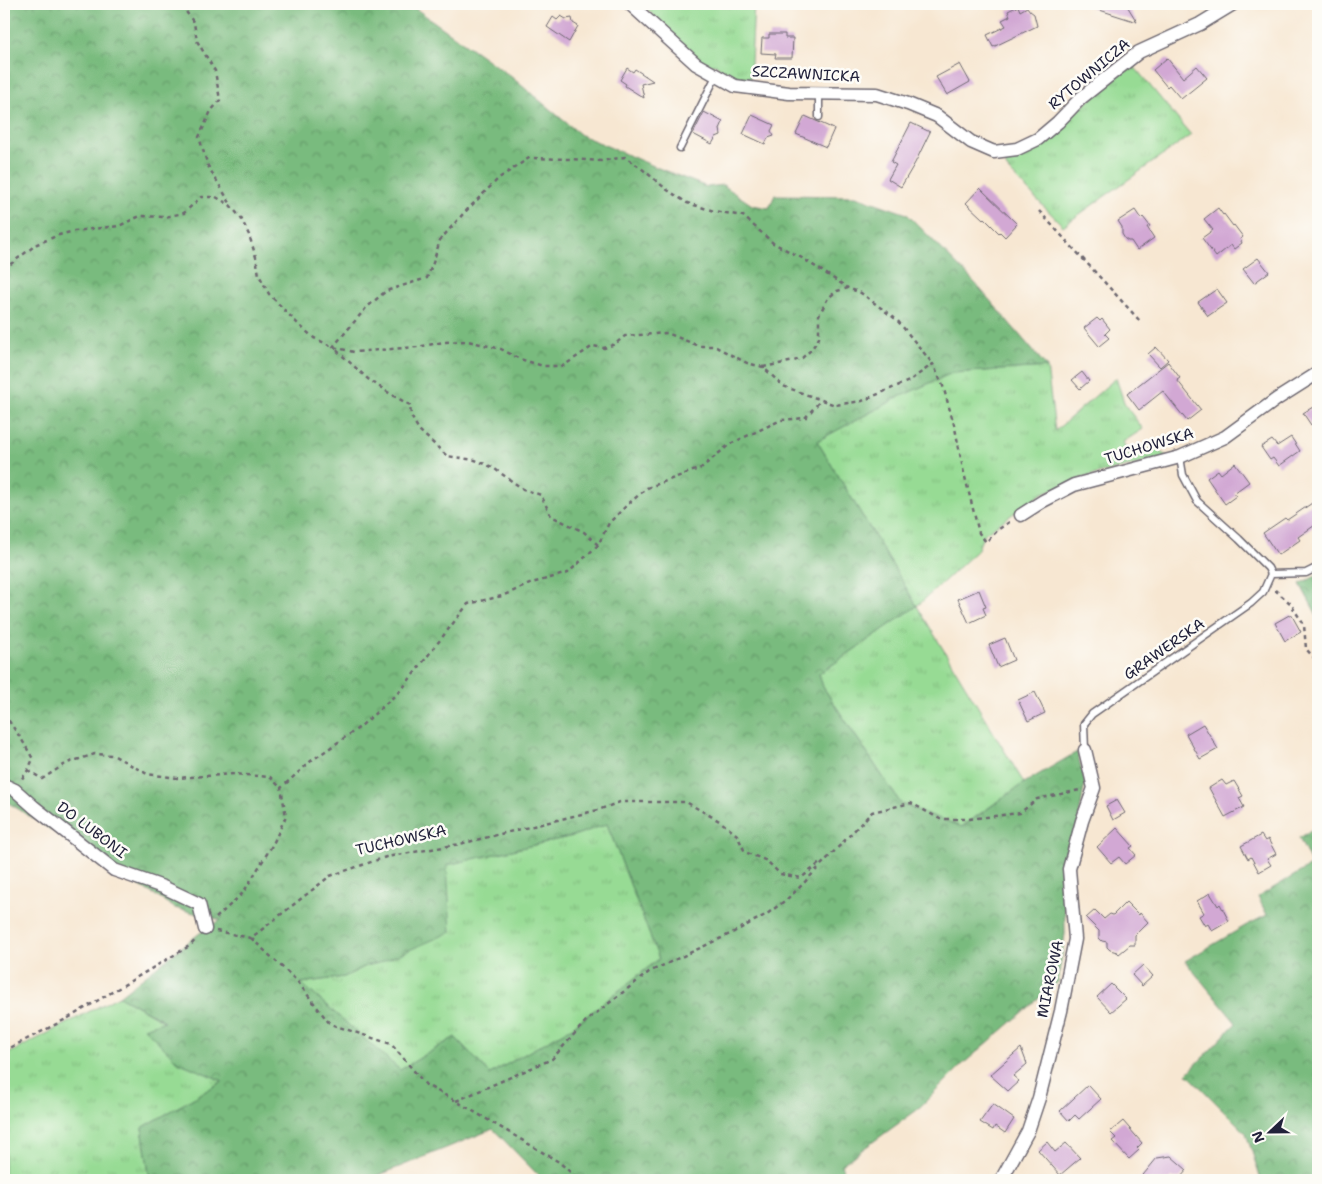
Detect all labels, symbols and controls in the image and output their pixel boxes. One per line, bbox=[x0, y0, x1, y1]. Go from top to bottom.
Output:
street label: RYTOWNICZA bbox=[1044, 34, 1134, 114]
street label: SZCZAWNICKA bbox=[751, 61, 861, 87]
street label: TUCHOWSKA bbox=[1102, 423, 1196, 469]
street label: GRAWERSKA bbox=[1120, 614, 1209, 684]
street label: DO LUBONI bbox=[53, 797, 131, 863]
street label: TUCHOWSKA bbox=[354, 820, 448, 860]
street label: MIAROWA bbox=[1032, 938, 1068, 1020]
north arrow bbox=[1244, 1106, 1294, 1156]
text: N bbox=[1248, 1128, 1268, 1145]

